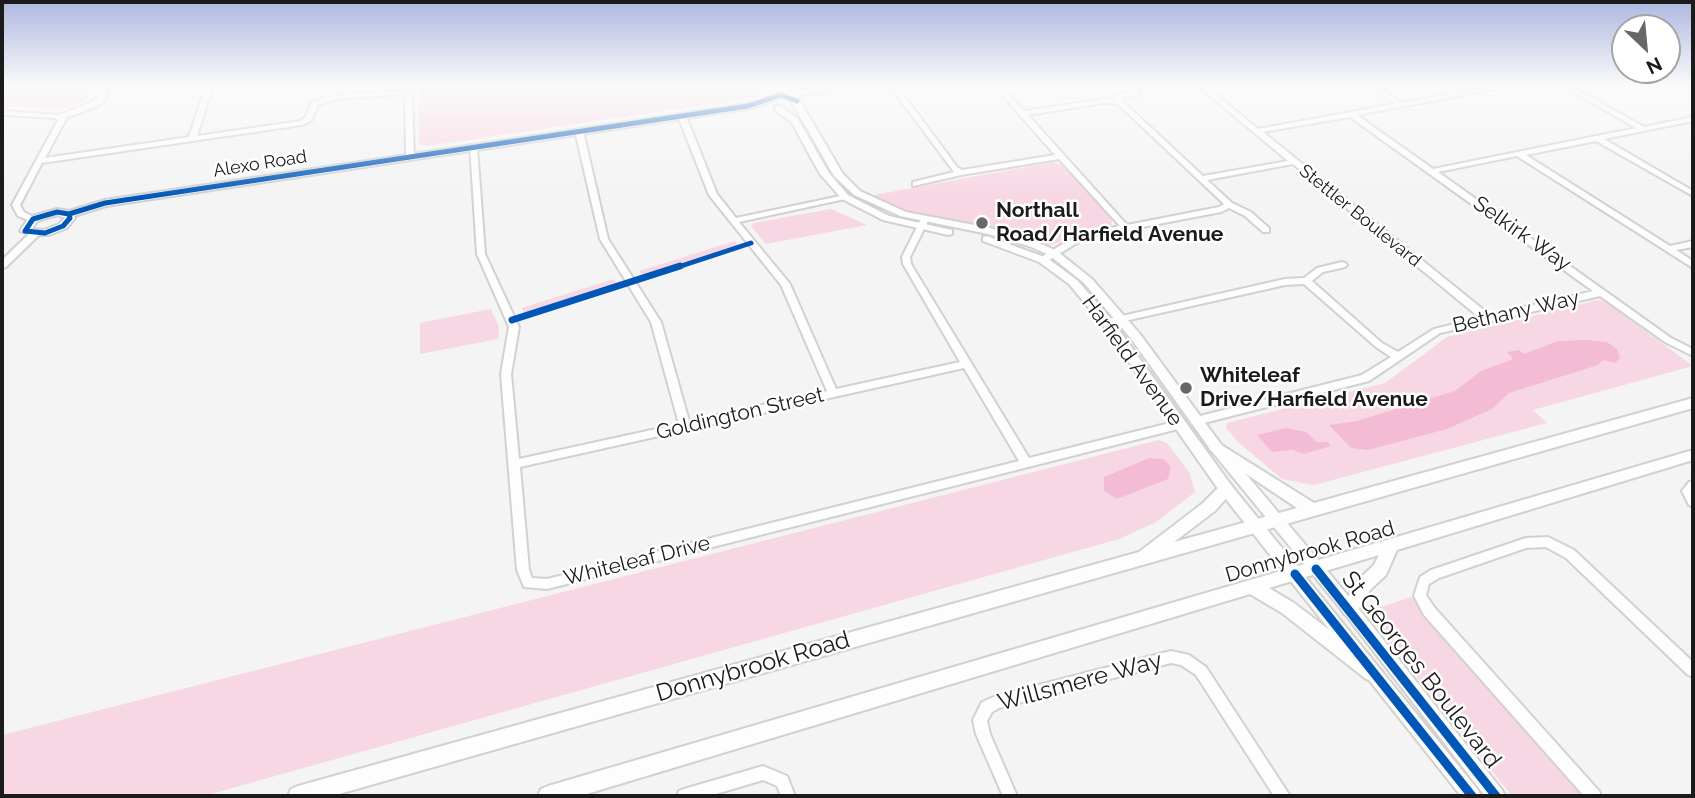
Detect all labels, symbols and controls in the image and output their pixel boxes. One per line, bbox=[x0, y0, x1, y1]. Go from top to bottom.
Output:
north arrow bbox=[1611, 14, 1681, 84]
text: N bbox=[1643, 53, 1666, 79]
street label: Alexo Road bbox=[212, 146, 308, 182]
street label: Stettler Boulevard bbox=[1295, 160, 1425, 272]
street label: Selkirk Way bbox=[1468, 191, 1576, 277]
place label: Northall Road/Harfield Avenue bbox=[996, 198, 1223, 248]
marker: Northall Road/Harfield Avenue bbox=[974, 215, 990, 231]
street label: Bethany Way bbox=[1450, 285, 1582, 339]
street label: Harfield Avenue bbox=[1076, 291, 1188, 431]
place label: Whiteleaf Drive/Harfield Avenue bbox=[1200, 363, 1428, 413]
marker: Whiteleaf Drive/Harfield Avenue bbox=[1178, 380, 1194, 396]
street label: Goldington Street bbox=[654, 382, 826, 446]
street label: Donnybrook Road bbox=[1222, 516, 1398, 588]
street label: Whiteleaf Drive bbox=[561, 531, 713, 591]
street label: St Georges Boulevard bbox=[1335, 566, 1507, 774]
street label: Donnybrook Road bbox=[653, 626, 853, 708]
street label: Willsmere Way bbox=[995, 646, 1165, 718]

